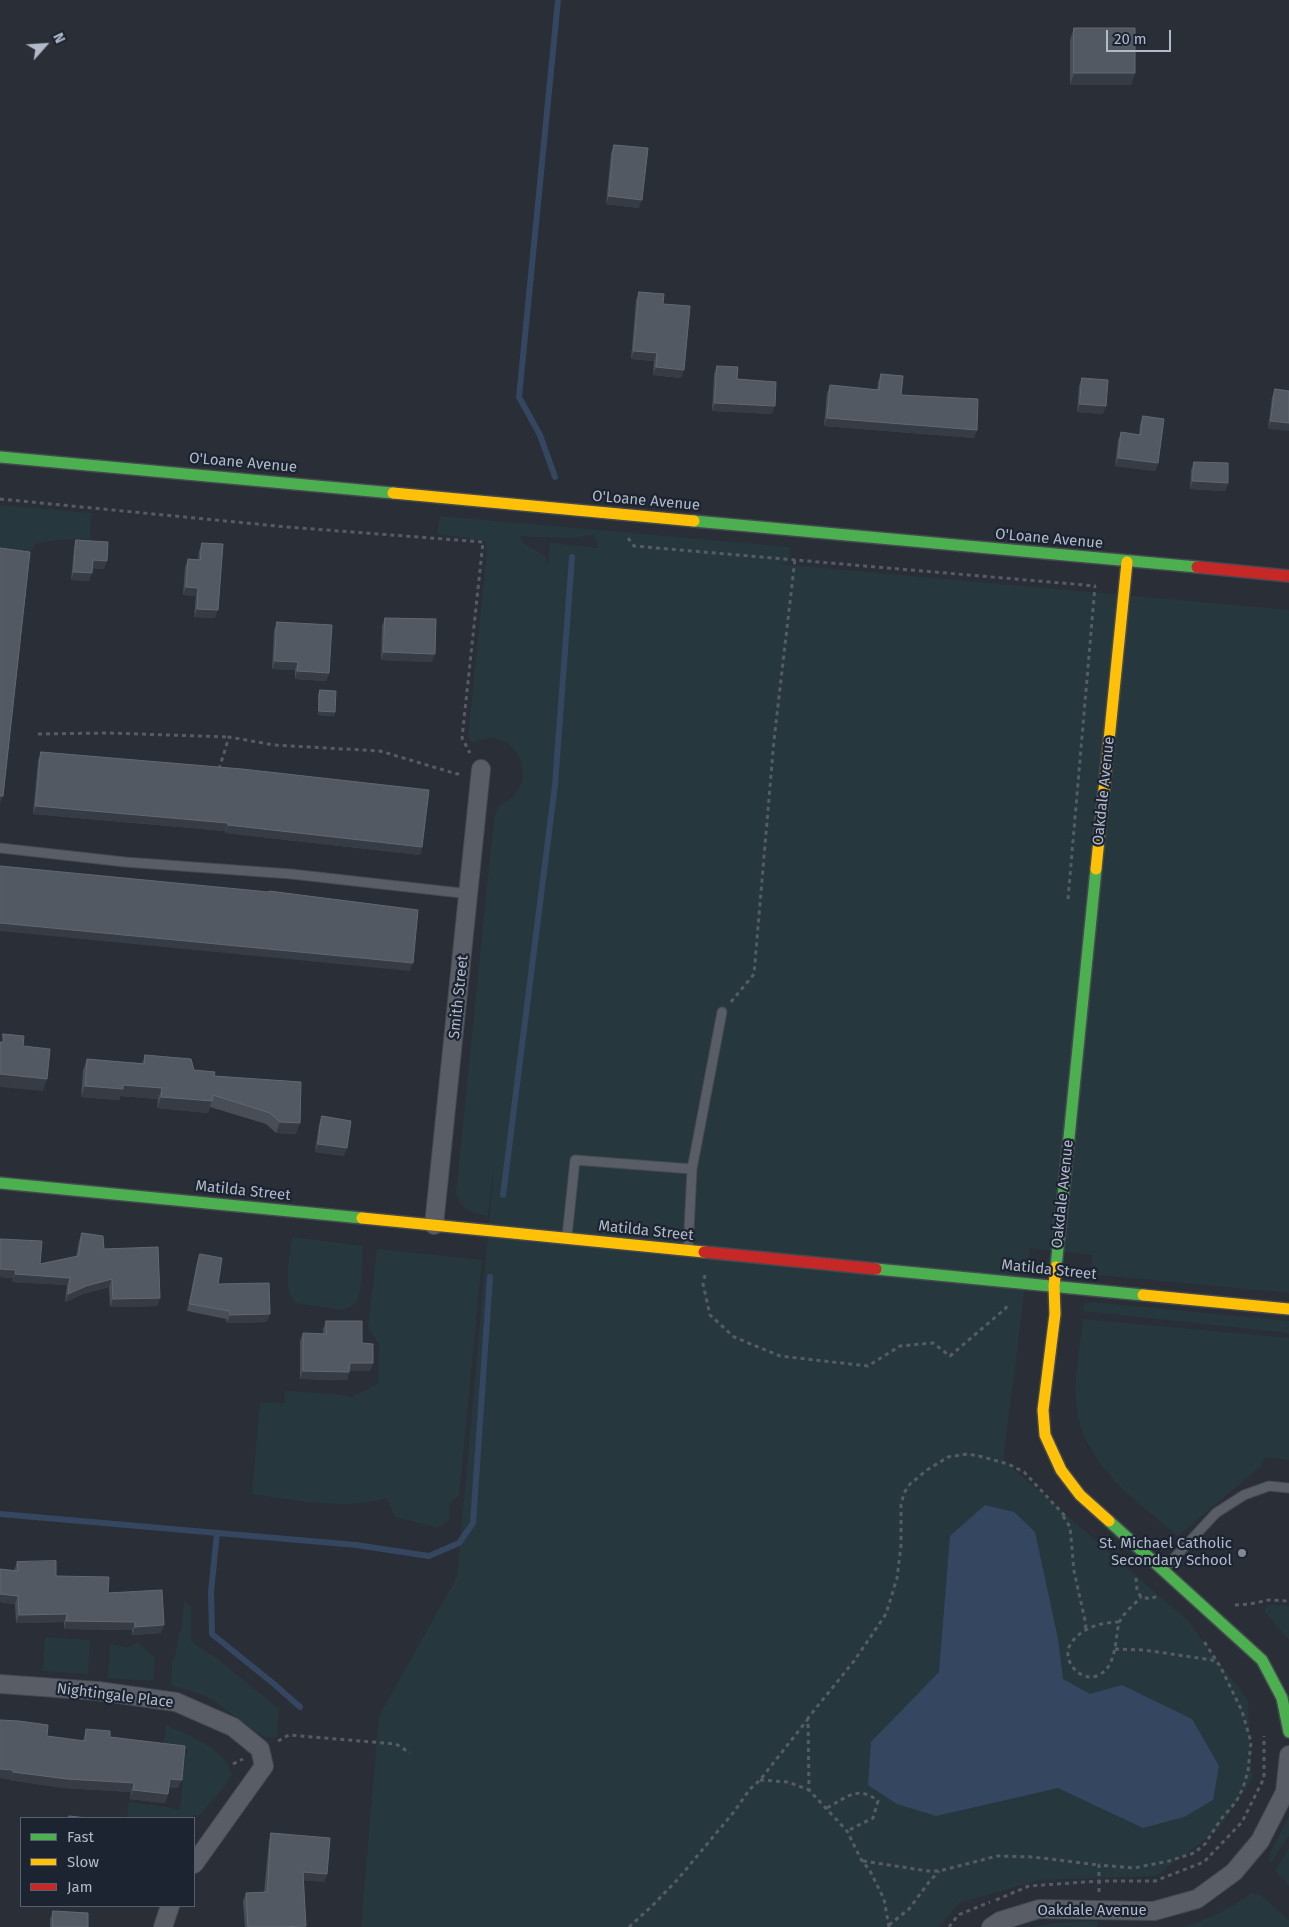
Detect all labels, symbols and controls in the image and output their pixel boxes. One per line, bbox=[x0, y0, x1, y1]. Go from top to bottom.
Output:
north arrow bbox=[20, 20, 70, 70]
scale bar bbox=[1109, 20, 1174, 52]
text: N bbox=[49, 30, 69, 46]
text: 20 m bbox=[1114, 30, 1147, 48]
street label: O'Loane Avenue bbox=[188, 449, 298, 477]
street label: O'Loane Avenue bbox=[591, 487, 701, 515]
street label: O'Loane Avenue bbox=[994, 525, 1104, 553]
street label: Oakdale Avenue bbox=[1089, 736, 1119, 846]
street label: Smith Street bbox=[446, 954, 472, 1040]
street label: Oakdale Avenue bbox=[1048, 1139, 1078, 1249]
street label: Matilda Street bbox=[195, 1177, 291, 1205]
street label: Matilda Street bbox=[598, 1217, 694, 1245]
street label: Matilda Street bbox=[1001, 1256, 1097, 1284]
place label: St. Michael Catholic Secondary School bbox=[1099, 1535, 1232, 1570]
marker: St. Michael Catholic Secondary School bbox=[1236, 1547, 1248, 1559]
street label: Nightingale Place bbox=[56, 1680, 174, 1712]
legend bbox=[20, 1817, 195, 1907]
text: Fast bbox=[67, 1828, 94, 1846]
text: Slow bbox=[67, 1853, 99, 1871]
text: Jam bbox=[67, 1878, 93, 1896]
street label: Oakdale Avenue bbox=[1037, 1902, 1147, 1920]

